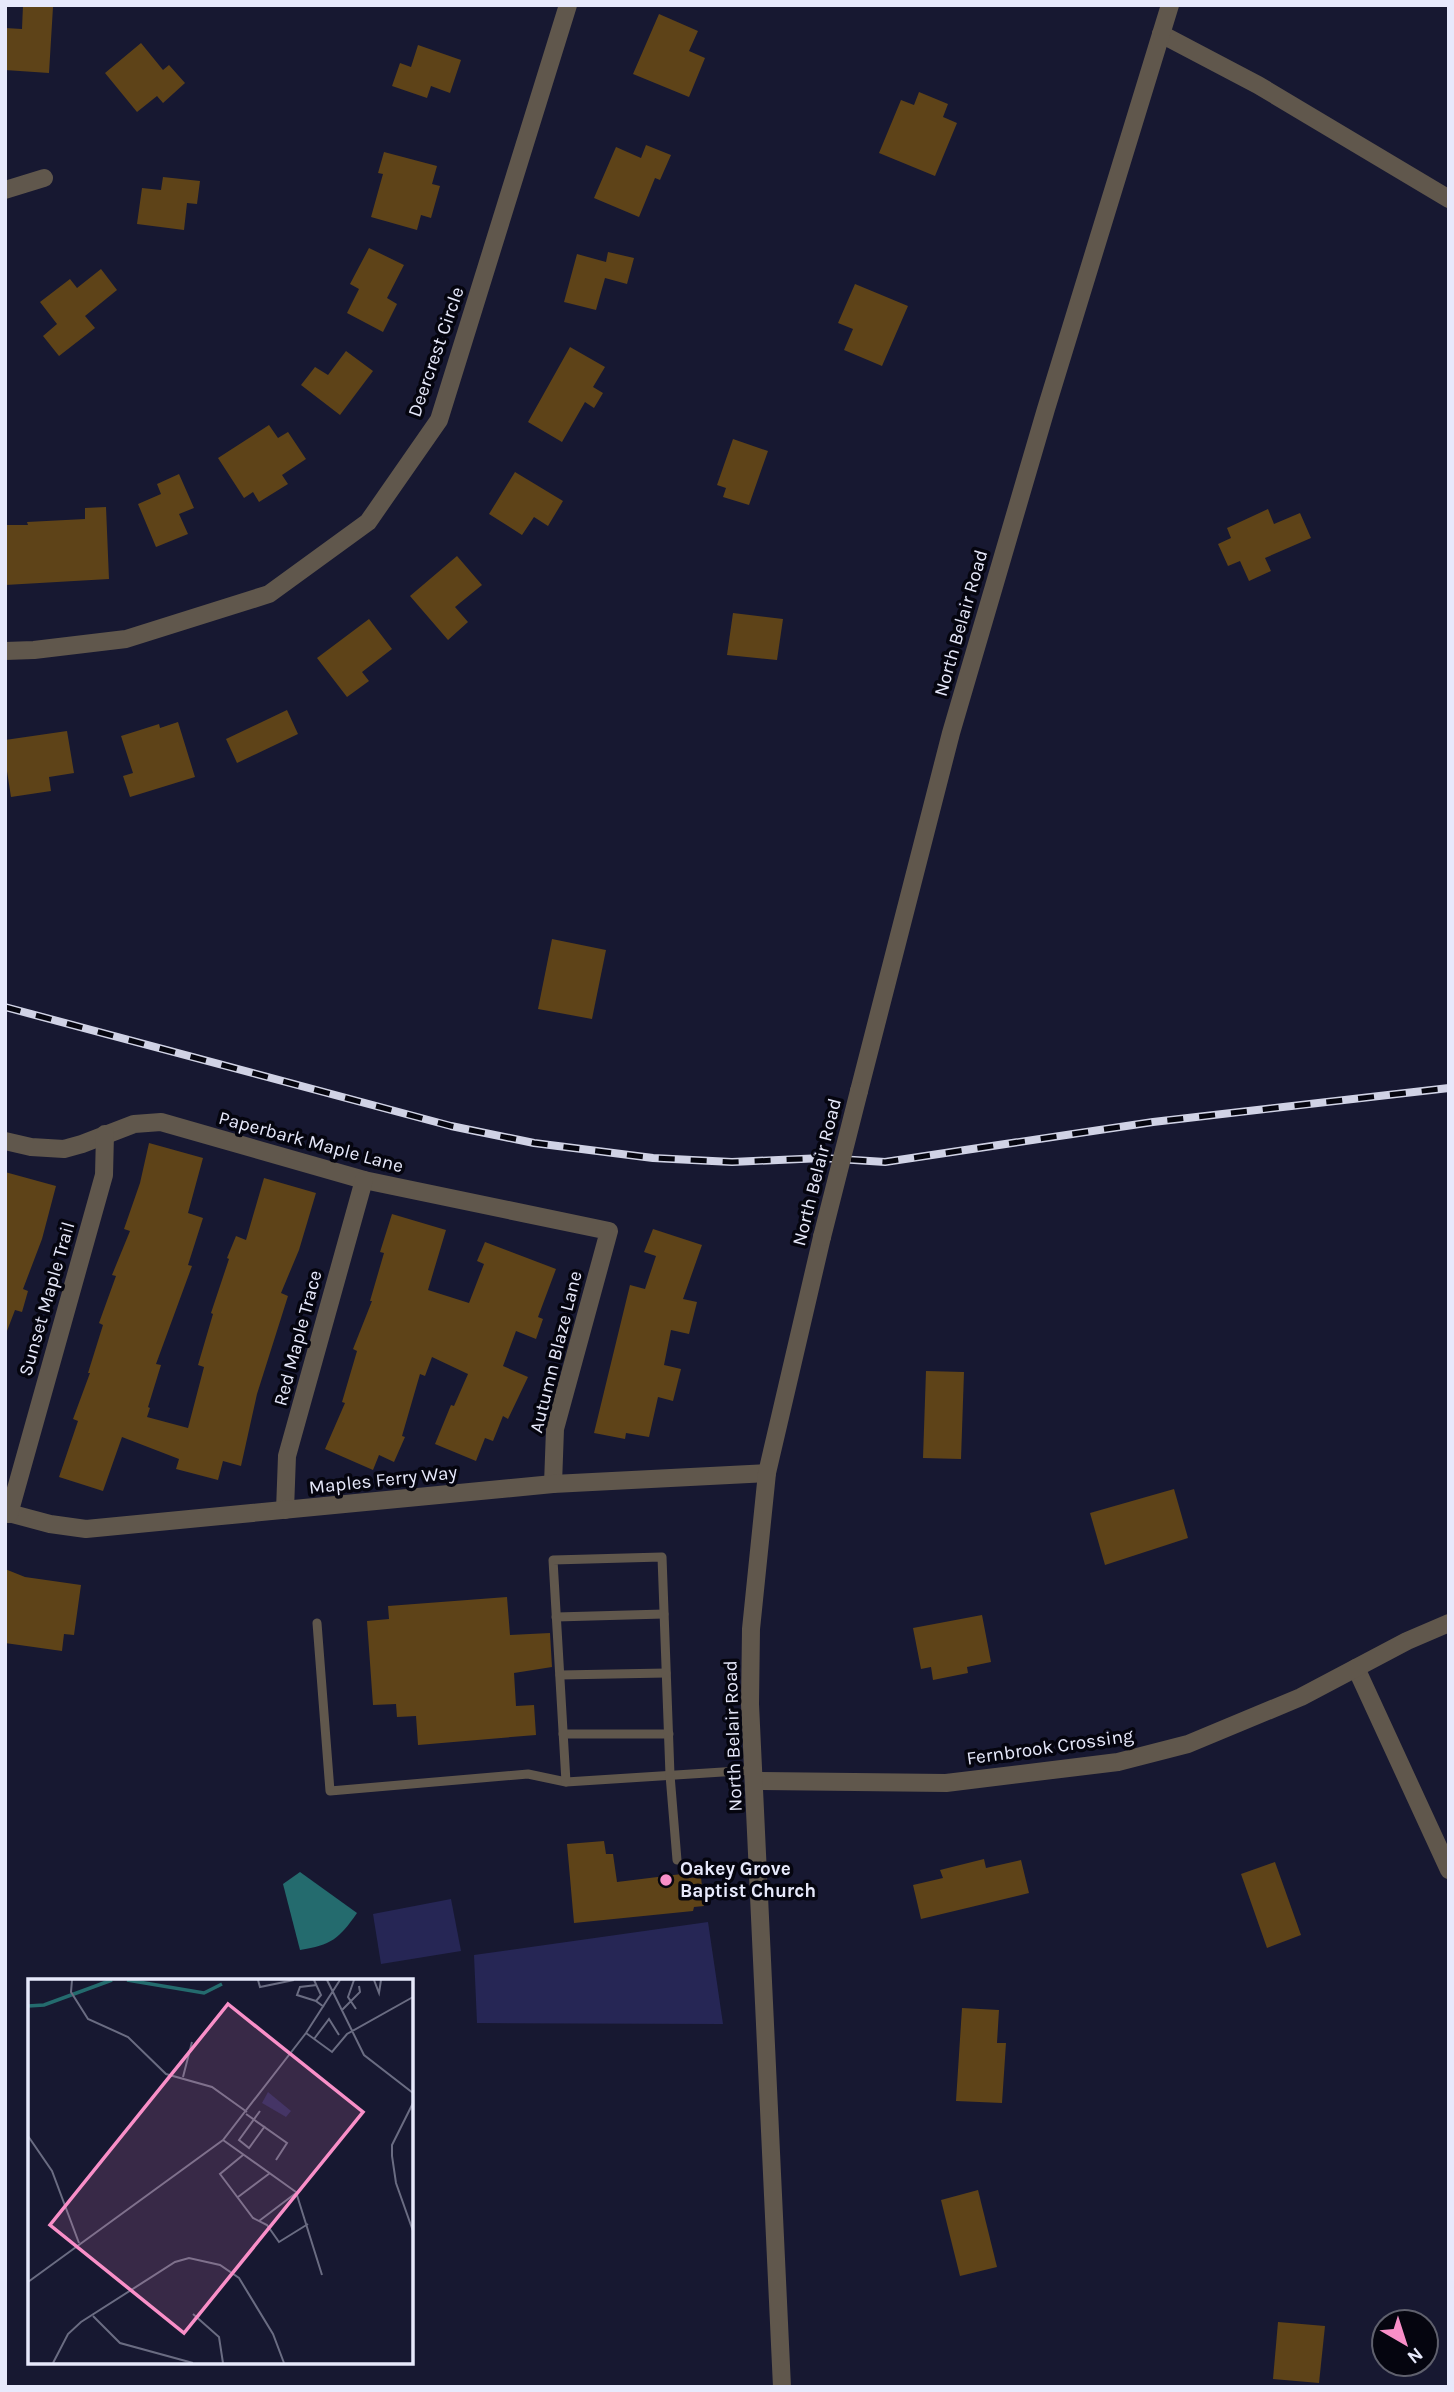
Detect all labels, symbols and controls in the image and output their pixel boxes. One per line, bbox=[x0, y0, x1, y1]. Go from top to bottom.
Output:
street label: Deercrest Circle bbox=[403, 284, 469, 420]
street label: North Belair Road bbox=[930, 547, 992, 699]
street label: North Belair Road bbox=[788, 1096, 846, 1248]
street label: Paperbark Maple Lane bbox=[216, 1107, 406, 1177]
street label: Sunset Maple Trail bbox=[14, 1219, 80, 1379]
street label: Red Maple Trace bbox=[269, 1268, 327, 1408]
street label: Autumn Blaze Lane bbox=[525, 1269, 587, 1435]
street label: Maples Ferry Way bbox=[308, 1461, 458, 1499]
street label: North Belair Road bbox=[719, 1660, 747, 1812]
street label: Fernbrook Crossing bbox=[965, 1724, 1135, 1770]
place label: Oakey Grove Baptist Church bbox=[680, 1858, 816, 1902]
marker: Oakey Grove Baptist Church bbox=[658, 1872, 674, 1888]
inset map bbox=[28, 1979, 413, 2364]
north arrow bbox=[1370, 2308, 1440, 2378]
text: N bbox=[1403, 2343, 1427, 2368]

